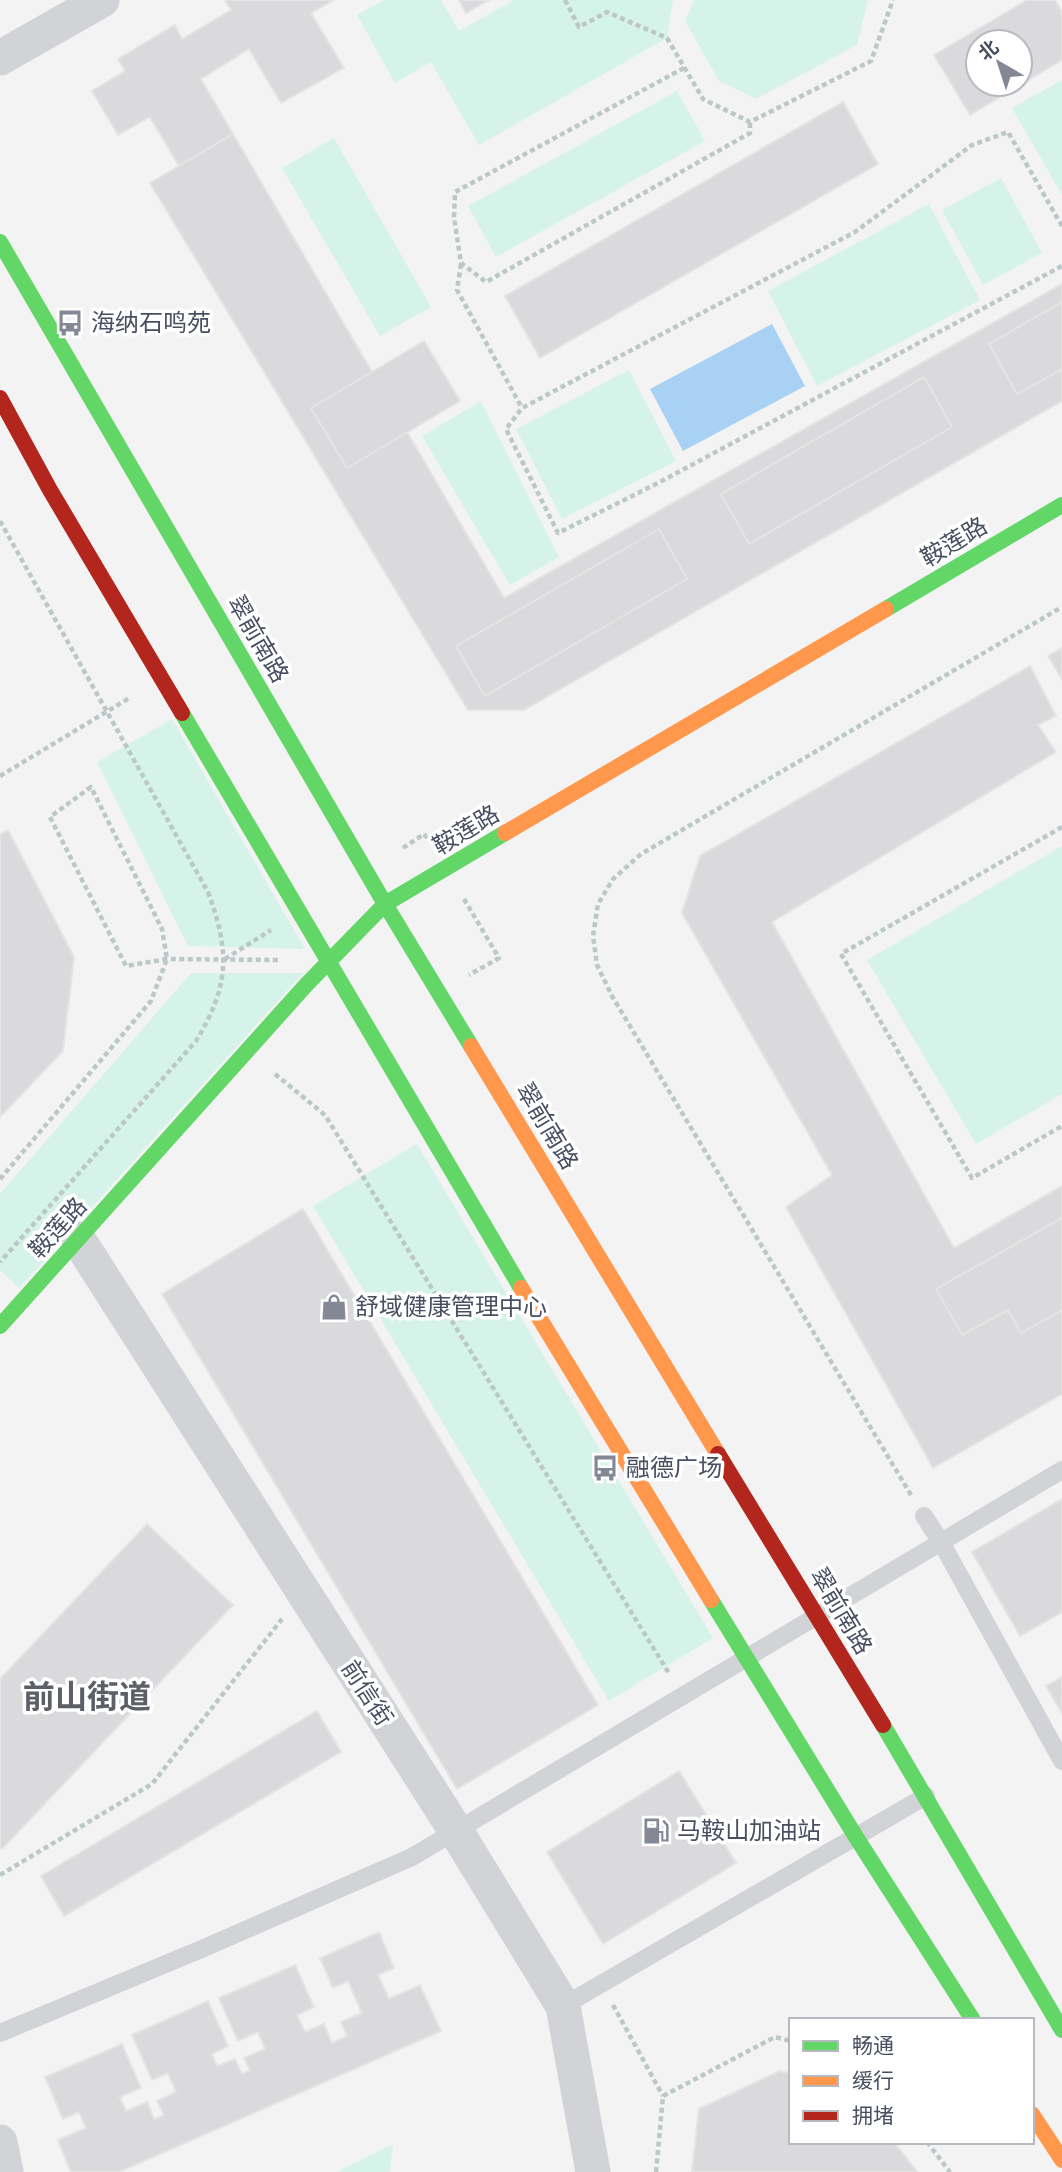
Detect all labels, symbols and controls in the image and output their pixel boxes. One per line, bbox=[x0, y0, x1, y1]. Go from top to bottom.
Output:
north arrow bbox=[964, 28, 1034, 98]
text: 北 bbox=[974, 35, 1003, 64]
bus stop icon: 海纳石鸣苑 bbox=[55, 308, 85, 338]
place label: 海纳石鸣苑 bbox=[91, 309, 211, 336]
street label: 鞍莲路 bbox=[916, 511, 992, 572]
street label: 翠前南路 bbox=[223, 590, 294, 687]
street label: 鞍莲路 bbox=[428, 799, 504, 860]
street label: 翠前南路 bbox=[511, 1078, 584, 1174]
street label: 鞍莲路 bbox=[24, 1192, 92, 1263]
shop icon: 舒域健康管理中心 bbox=[319, 1292, 349, 1322]
place label: 舒域健康管理中心 bbox=[355, 1293, 547, 1320]
bus stop icon: 融德广场 bbox=[590, 1453, 620, 1483]
place label: 融德广场 bbox=[626, 1454, 722, 1481]
street label: 翠前南路 bbox=[805, 1563, 878, 1659]
street label: 前信街 bbox=[336, 1655, 398, 1730]
district label: 前山街道 bbox=[23, 1678, 151, 1714]
fuel station icon: 马鞍山加油站 bbox=[641, 1816, 671, 1846]
place label: 马鞍山加油站 bbox=[677, 1817, 821, 1844]
legend bbox=[789, 2018, 1034, 2144]
text: 畅通 bbox=[852, 2033, 894, 2057]
text: 缓行 bbox=[852, 2068, 894, 2092]
text: 拥堵 bbox=[852, 2103, 894, 2127]

